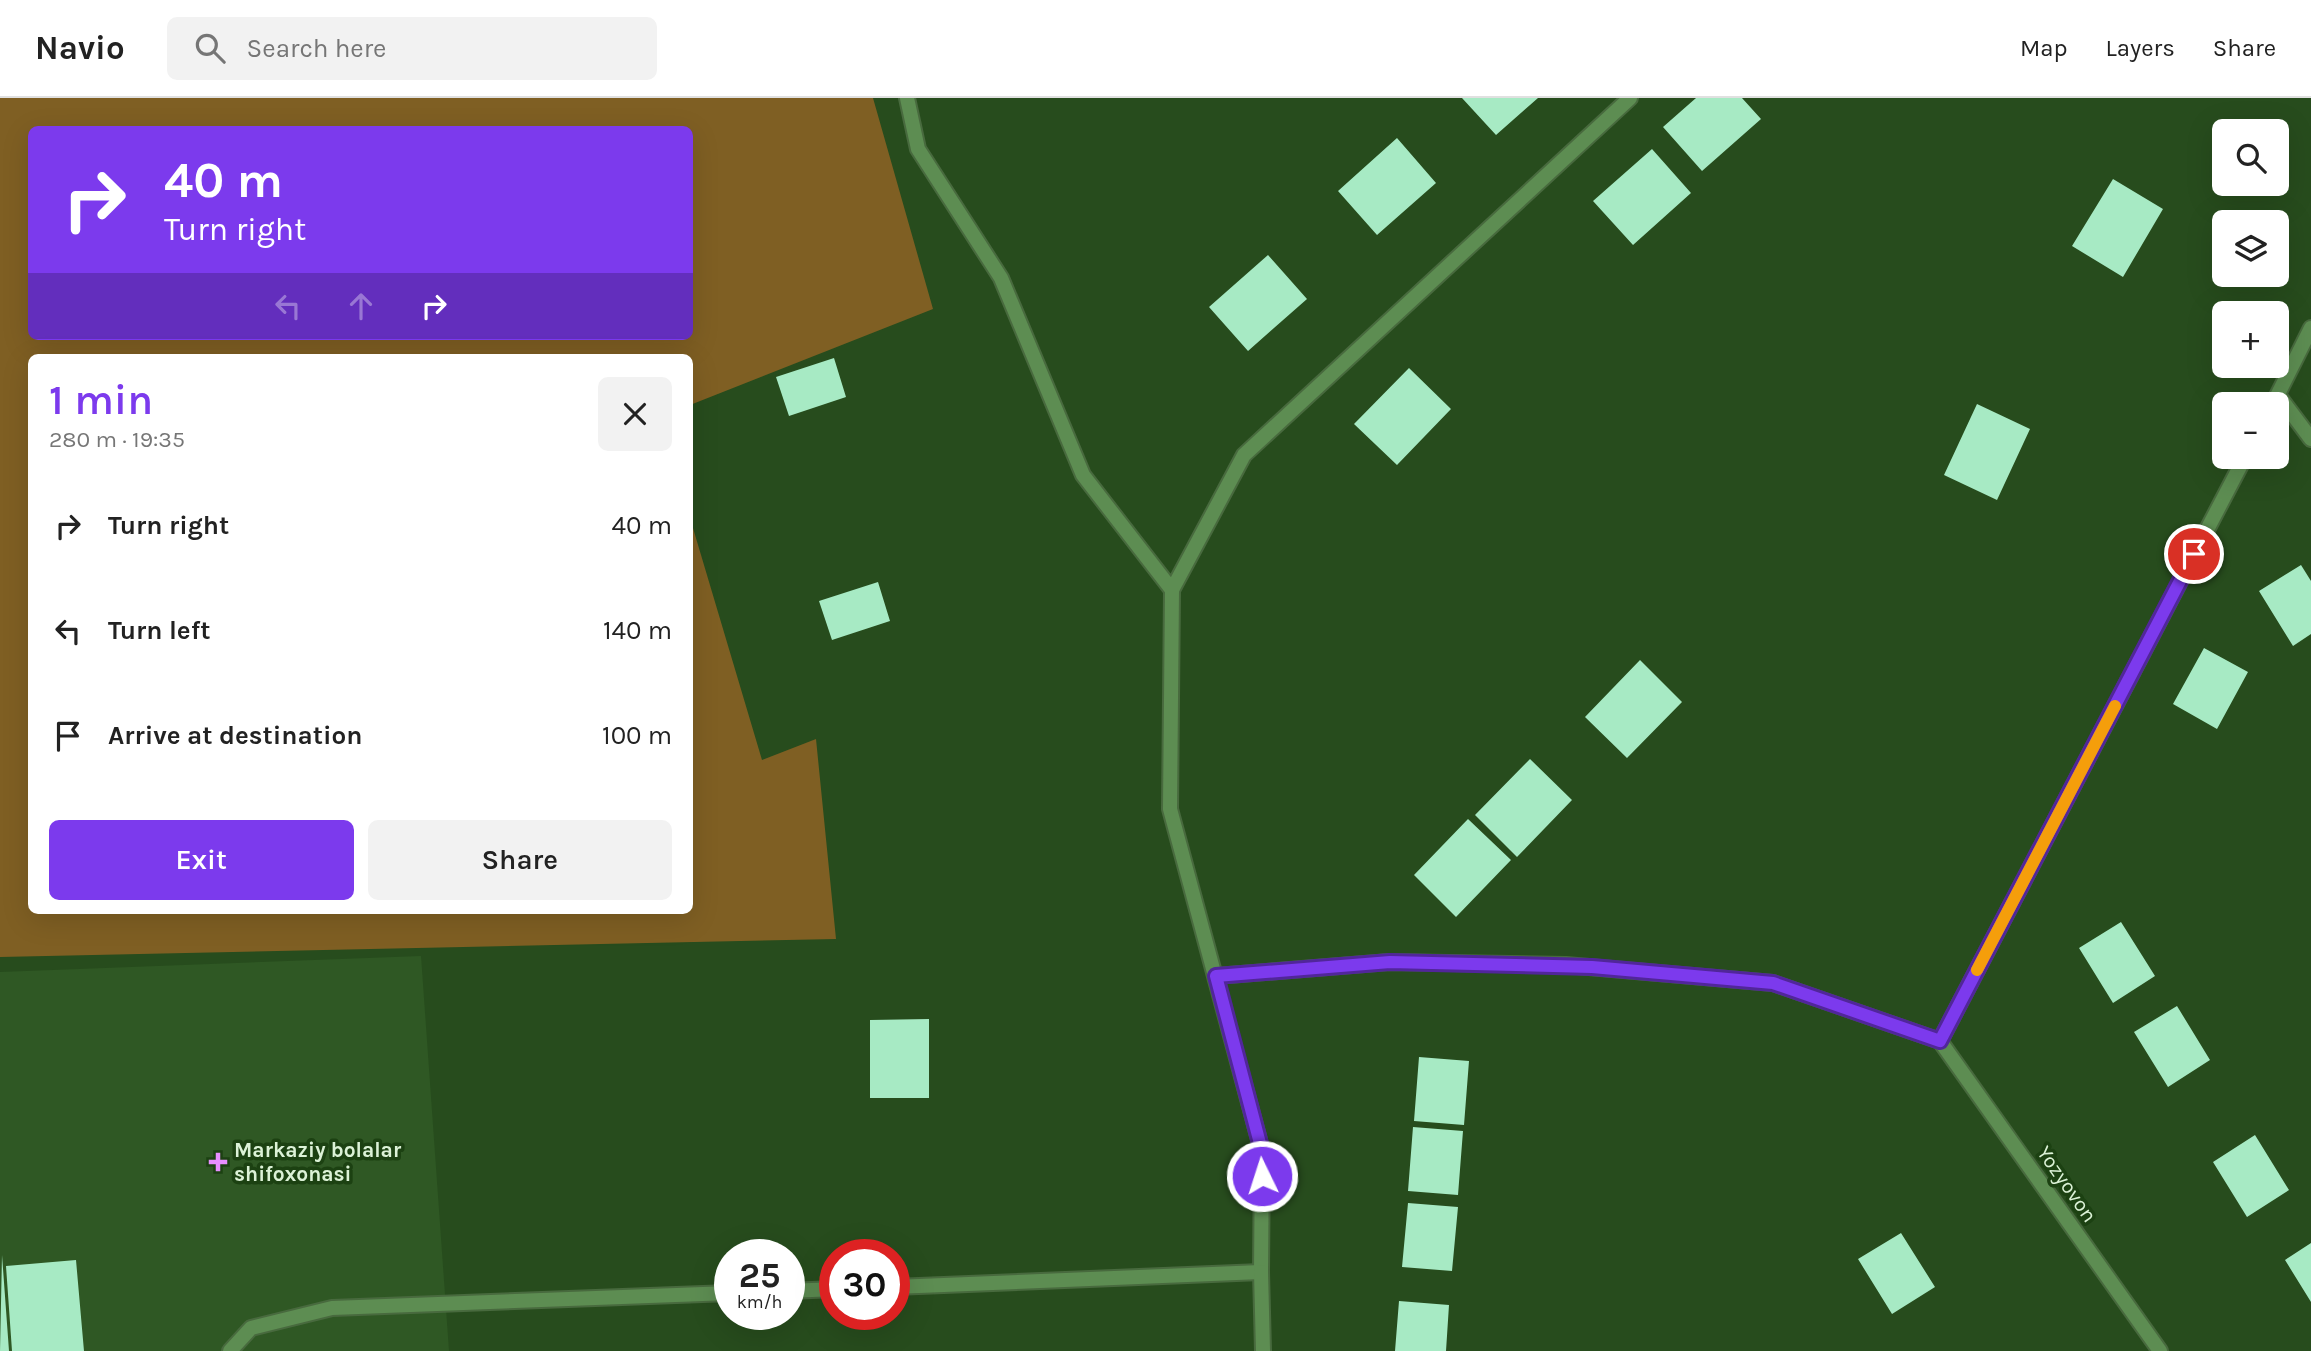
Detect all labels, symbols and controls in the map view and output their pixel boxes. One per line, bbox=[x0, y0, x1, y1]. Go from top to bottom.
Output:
search box bbox=[167, 17, 657, 80]
text: Navio bbox=[35, 29, 125, 67]
icon: search bbox=[191, 29, 229, 67]
text: Search here bbox=[247, 33, 386, 64]
text: Map bbox=[2020, 34, 2068, 62]
text: Layers bbox=[2106, 34, 2175, 62]
text: Share bbox=[2213, 34, 2276, 62]
map controls bbox=[2212, 119, 2289, 469]
button: search bbox=[2212, 119, 2289, 196]
text: 40 m bbox=[164, 152, 283, 209]
icon: right bbox=[49, 154, 140, 245]
button: layers bbox=[2212, 210, 2289, 287]
text: Turn right bbox=[164, 211, 306, 248]
icon: left bbox=[269, 287, 307, 325]
icon: ahead bbox=[342, 287, 380, 325]
icon: right bbox=[415, 287, 453, 325]
button: + bbox=[2212, 301, 2289, 378]
text: 1 min bbox=[49, 375, 153, 425]
button: close bbox=[598, 377, 672, 451]
button: − bbox=[2212, 392, 2289, 469]
text: 280 m · 19:35 bbox=[49, 426, 185, 453]
icon: right bbox=[49, 507, 87, 545]
text: Turn right bbox=[108, 510, 229, 541]
text: 40 m bbox=[612, 510, 672, 541]
pin bbox=[2164, 524, 2224, 584]
icon: arrive bbox=[2175, 535, 2213, 573]
icon: left bbox=[49, 612, 87, 650]
text: Turn left bbox=[108, 615, 210, 646]
text: 140 m bbox=[603, 615, 672, 646]
icon: arrive bbox=[49, 717, 87, 755]
text: Arrive at destination bbox=[108, 720, 362, 751]
text: 100 m bbox=[602, 720, 672, 751]
button: Exit bbox=[49, 820, 354, 900]
button: Share bbox=[368, 820, 672, 900]
place label: Markaziy bolalar shifoxonasi bbox=[234, 1138, 402, 1186]
position arrow bbox=[1225, 1139, 1299, 1213]
street label: Yozyovon bbox=[2032, 1141, 2102, 1227]
marker: Markaziy bolalar shifoxonasi bbox=[208, 1152, 228, 1172]
speed limit sign: 30 bbox=[819, 1239, 910, 1330]
text: 25 bbox=[739, 1255, 780, 1296]
text: km/h bbox=[737, 1291, 782, 1313]

